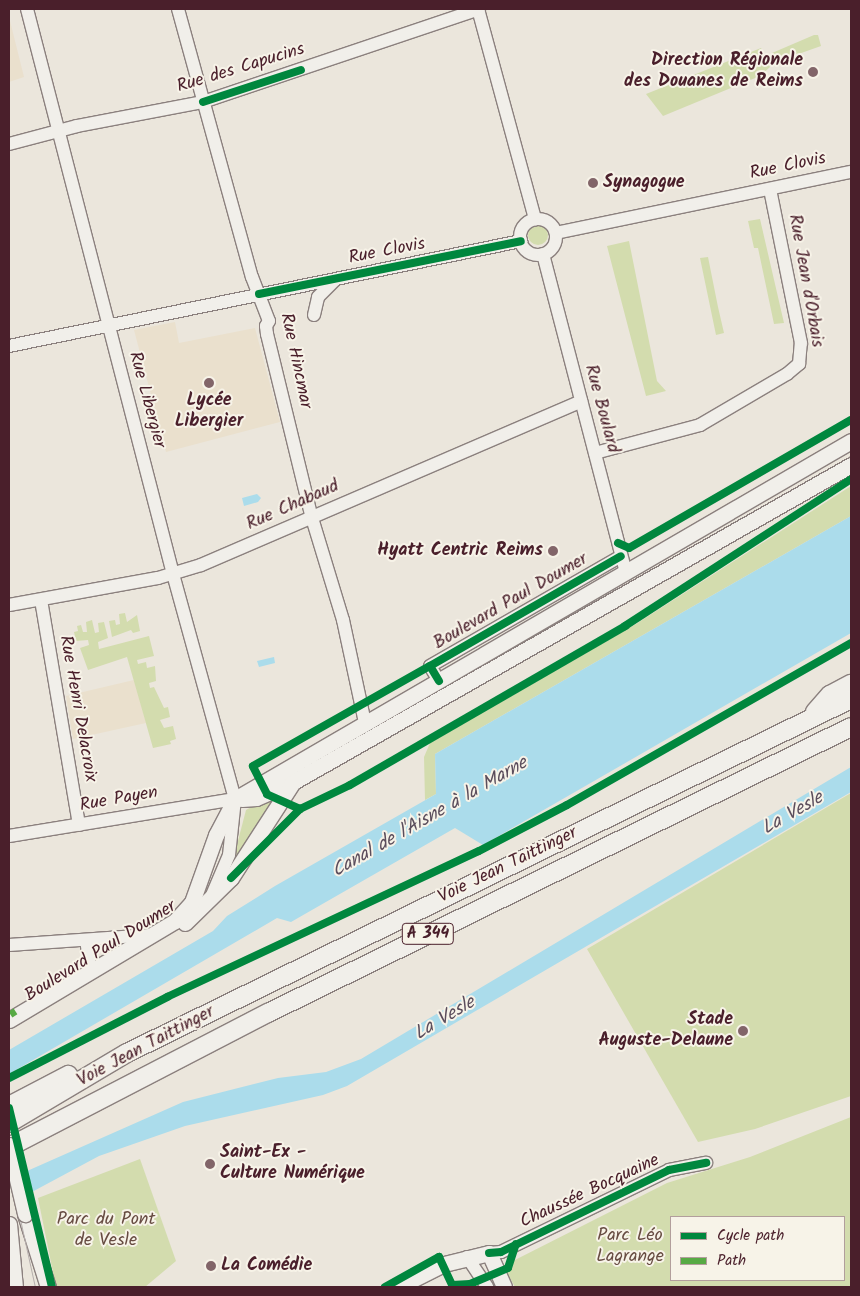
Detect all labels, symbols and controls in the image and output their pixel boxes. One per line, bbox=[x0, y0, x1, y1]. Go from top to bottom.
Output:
street label: Rue des Capucins bbox=[174, 39, 308, 99]
place label: Direction Régionale des Douanes de Reims bbox=[624, 51, 803, 94]
marker: Direction Régionale des Douanes de Reims bbox=[807, 66, 819, 78]
street label: Rue Clovis bbox=[748, 148, 828, 186]
place label: Synagogue bbox=[603, 172, 685, 194]
marker: Synagogue bbox=[587, 177, 599, 189]
street label: Rue Jean d'Orbais bbox=[783, 213, 827, 349]
street label: Rue Clovis bbox=[347, 234, 427, 270]
street label: Rue Hincmar bbox=[274, 311, 316, 411]
street label: Rue Libergier bbox=[123, 349, 169, 451]
street label: Rue Boulard bbox=[579, 362, 623, 456]
marker: Lycée Libergier bbox=[203, 377, 215, 389]
place label: Lycée Libergier bbox=[175, 391, 243, 434]
street label: Rue Chabaud bbox=[243, 476, 343, 536]
place label: Hyatt Centric Reims bbox=[377, 540, 543, 562]
marker: Hyatt Centric Reims bbox=[547, 545, 559, 557]
street label: Boulevard Paul Doumer bbox=[430, 549, 592, 655]
street label: Rue Henri Delacroix bbox=[53, 634, 101, 784]
water label: Canal de l'Aisne à la Marne bbox=[328, 753, 532, 883]
street label: Rue Payen bbox=[78, 783, 160, 817]
water label: La Vesle bbox=[758, 787, 828, 841]
street label: Voie Jean Taittinger bbox=[435, 823, 581, 909]
street label: Boulevard Paul Doumer bbox=[21, 897, 181, 1007]
road number: A 344 bbox=[402, 921, 454, 948]
water label: La Vesle bbox=[410, 992, 480, 1046]
street label: Voie Jean Taittinger bbox=[74, 1002, 218, 1092]
place label: Stade Auguste-Delaune bbox=[598, 1010, 733, 1052]
marker: Stade Auguste-Delaune bbox=[737, 1025, 749, 1037]
place label: Saint-Ex - Culture Numérique bbox=[220, 1143, 365, 1186]
street label: Chaussée Bocquaine bbox=[517, 1150, 663, 1234]
marker: Saint-Ex - Culture Numérique bbox=[204, 1158, 216, 1170]
park label: Parc du Pont de Vesle bbox=[57, 1210, 155, 1252]
legend bbox=[670, 1216, 845, 1281]
text: Cycle path bbox=[717, 1224, 784, 1248]
park label: Parc Léo Lagrange bbox=[596, 1226, 664, 1268]
text: Path bbox=[717, 1249, 746, 1273]
place label: La Comédie bbox=[221, 1255, 312, 1277]
marker: La Comédie bbox=[205, 1260, 217, 1272]

